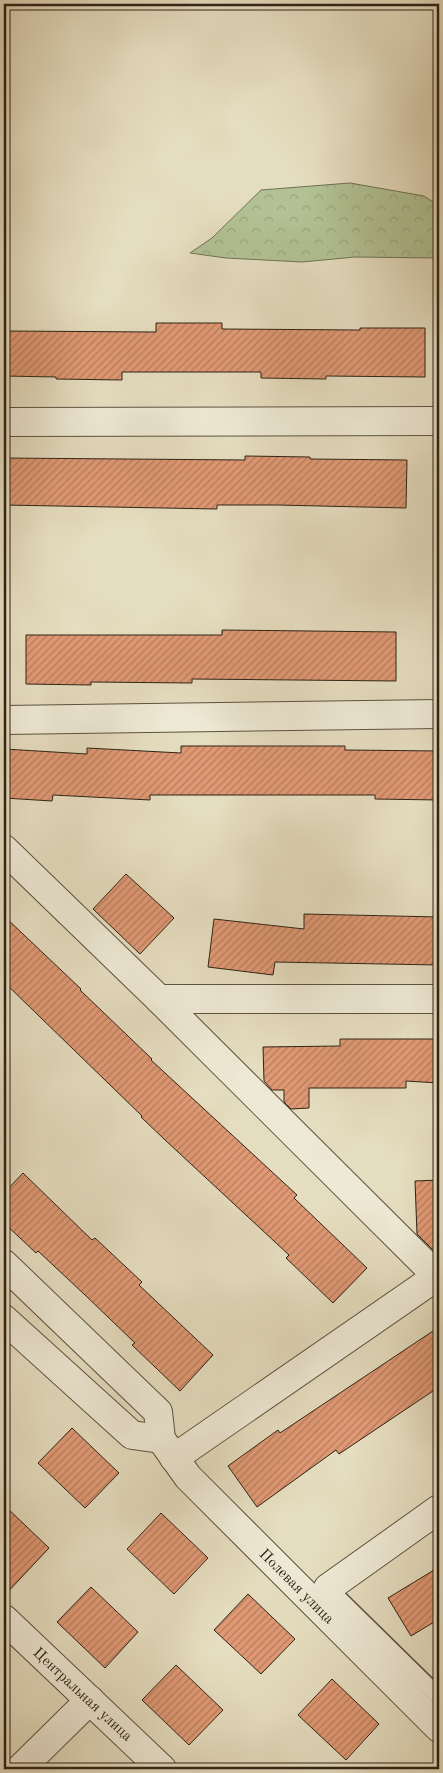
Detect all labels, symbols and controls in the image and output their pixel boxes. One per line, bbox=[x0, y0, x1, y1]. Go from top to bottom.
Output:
street label: Полевая улица bbox=[256, 1547, 337, 1628]
street label: Центральная улица bbox=[30, 1646, 135, 1745]

